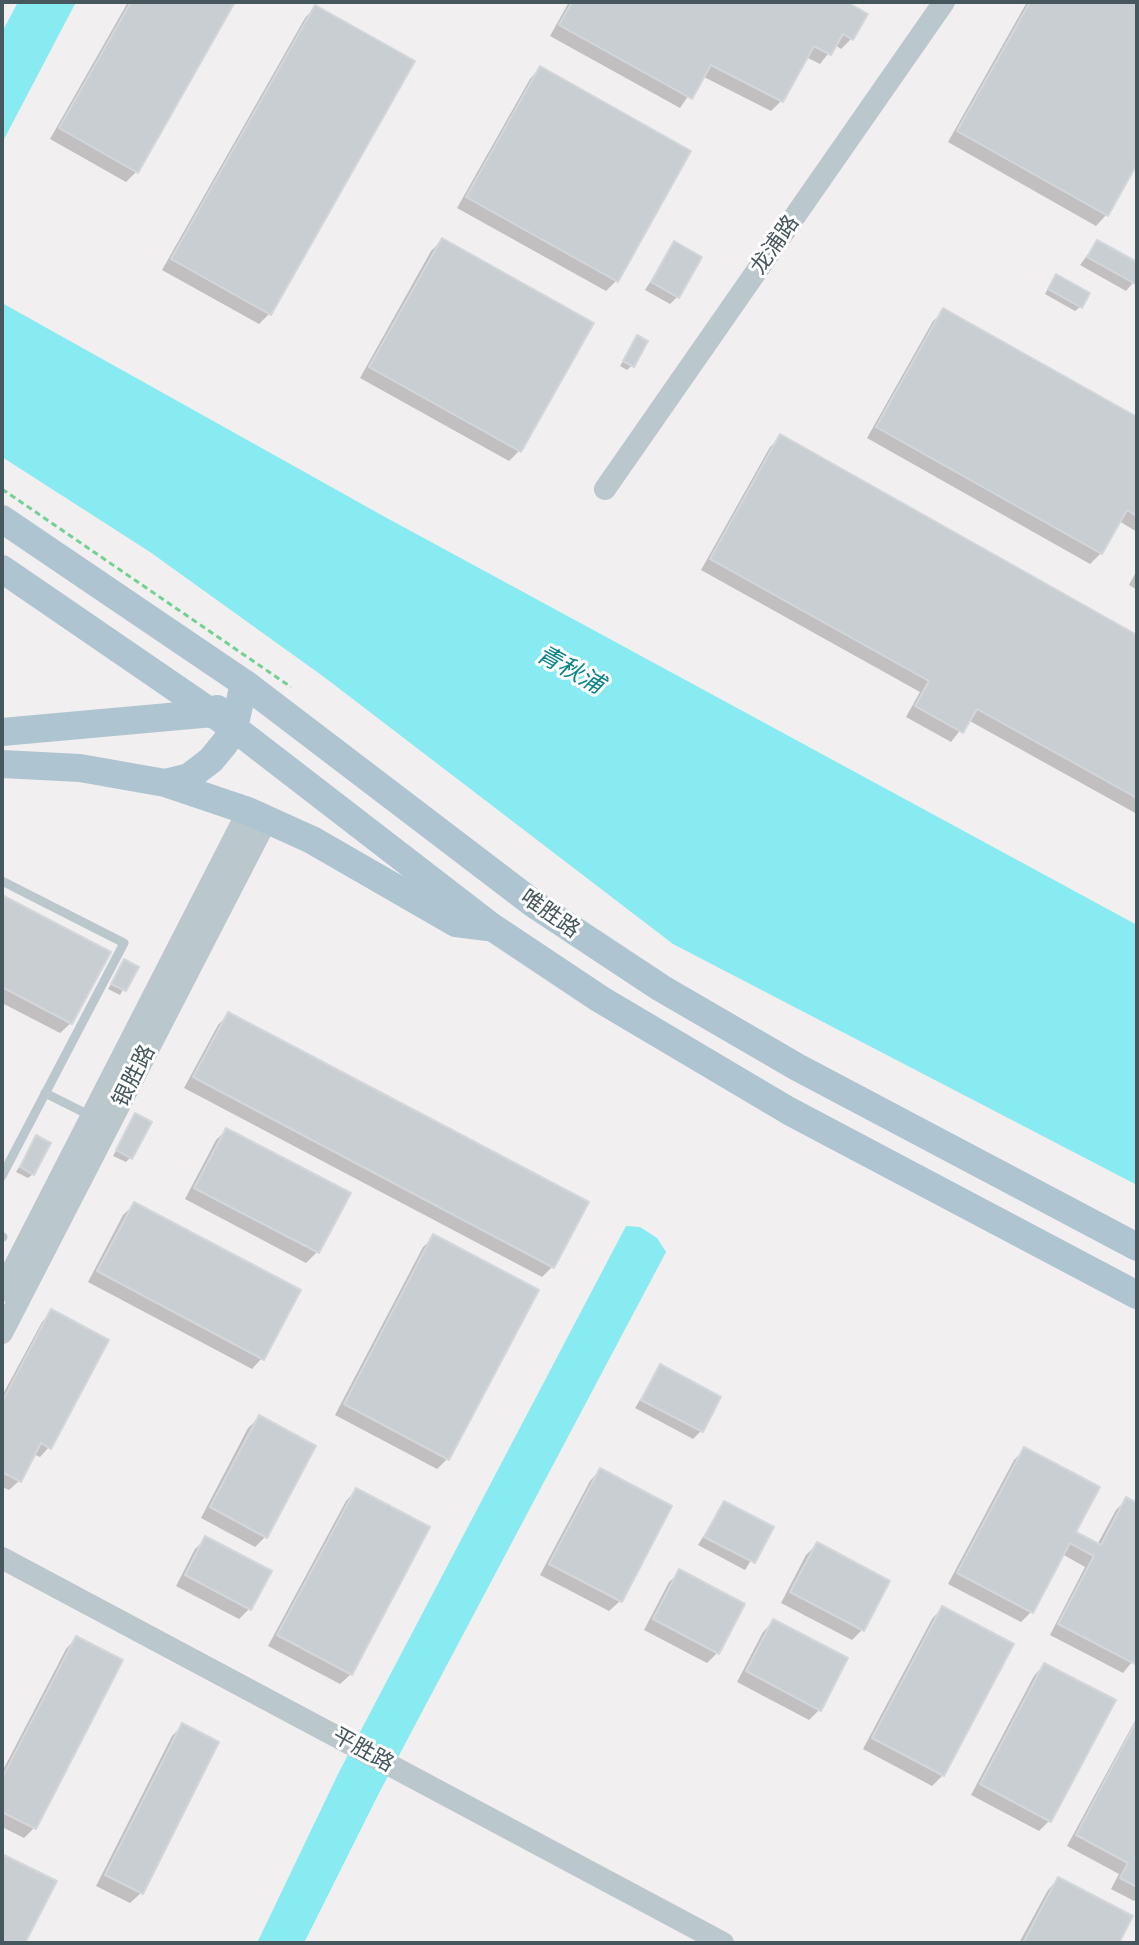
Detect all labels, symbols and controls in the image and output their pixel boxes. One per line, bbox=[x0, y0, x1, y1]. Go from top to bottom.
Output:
street label: 龙浦路 bbox=[745, 210, 805, 280]
water label: 青秋浦 bbox=[532, 640, 608, 700]
street label: 唯胜路 bbox=[515, 884, 585, 944]
street label: 银胜路 bbox=[107, 1041, 161, 1111]
street label: 平胜路 bbox=[328, 1722, 398, 1778]

